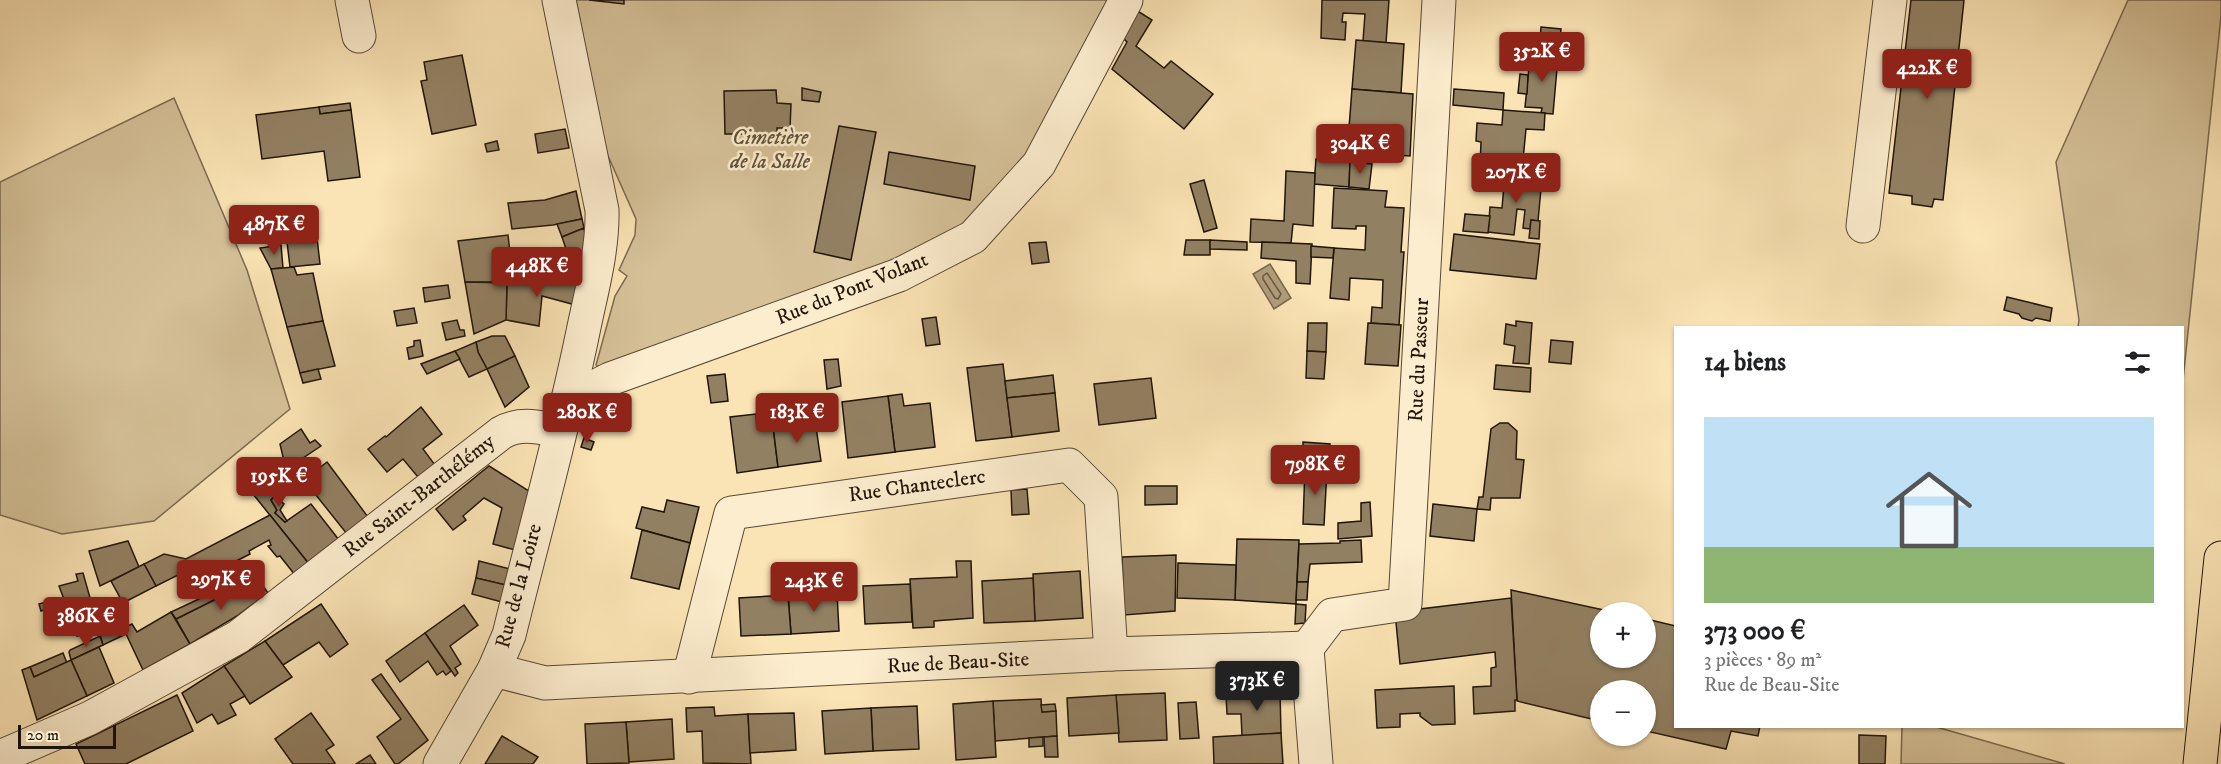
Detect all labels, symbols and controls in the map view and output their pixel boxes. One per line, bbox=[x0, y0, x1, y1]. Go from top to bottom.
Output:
pin: 352K € bbox=[1493, 32, 1591, 83]
text: 352K € bbox=[1513, 39, 1571, 64]
pin: 422K € bbox=[1878, 49, 1976, 100]
text: 422K € bbox=[1896, 56, 1958, 81]
pin: 304K € bbox=[1311, 124, 1409, 175]
park label: Cimetière de la Salle bbox=[729, 125, 811, 175]
text: 304K € bbox=[1330, 131, 1390, 156]
pin: 207K € bbox=[1467, 153, 1565, 204]
text: 207K € bbox=[1485, 160, 1547, 185]
pin: 487K € bbox=[225, 205, 323, 256]
text: 487K € bbox=[243, 212, 305, 237]
pin: 448K € bbox=[488, 247, 586, 298]
street label: Rue du Pont Volant bbox=[772, 247, 932, 331]
text: 448K € bbox=[505, 254, 569, 279]
street label: Rue du Passeur bbox=[1403, 297, 1435, 423]
text: 14 biens bbox=[1704, 346, 1786, 379]
icon: filters bbox=[2121, 346, 2154, 379]
pin: 280K € bbox=[538, 393, 636, 444]
pin: 183K € bbox=[748, 393, 846, 444]
text: 280K € bbox=[557, 400, 617, 425]
text: 183K € bbox=[770, 400, 824, 425]
street label: Rue Saint-Barthélémy bbox=[338, 428, 501, 563]
pin: 798K € bbox=[1266, 445, 1364, 496]
text: 798K € bbox=[1285, 452, 1345, 477]
icon: home bbox=[1875, 456, 1983, 564]
pin: 195K € bbox=[230, 457, 328, 508]
text: 195K € bbox=[250, 464, 308, 489]
street label: Rue Chanteclerc bbox=[847, 464, 987, 508]
street label: Rue de la Loire bbox=[490, 521, 548, 651]
pin: 297K € bbox=[172, 560, 270, 611]
pin: 243K € bbox=[765, 562, 863, 613]
text: 297K € bbox=[191, 567, 251, 592]
text: 243K € bbox=[785, 569, 843, 594]
pin: 386K € bbox=[37, 597, 135, 648]
map controls bbox=[1590, 602, 1656, 746]
button: + bbox=[1590, 602, 1656, 668]
text: 386K € bbox=[57, 604, 115, 629]
text: 373 000 € bbox=[1704, 615, 1805, 648]
street label: Rue de Beau-Site bbox=[886, 646, 1030, 680]
text: 3 pièces · 89 m² bbox=[1704, 648, 1821, 673]
pin: 373K € bbox=[1208, 661, 1306, 712]
text: 373K € bbox=[1229, 668, 1285, 693]
text: Rue de Beau-Site bbox=[1704, 673, 1840, 698]
button: − bbox=[1590, 680, 1656, 746]
scale bar bbox=[18, 722, 116, 750]
text: 20 m bbox=[27, 725, 59, 745]

